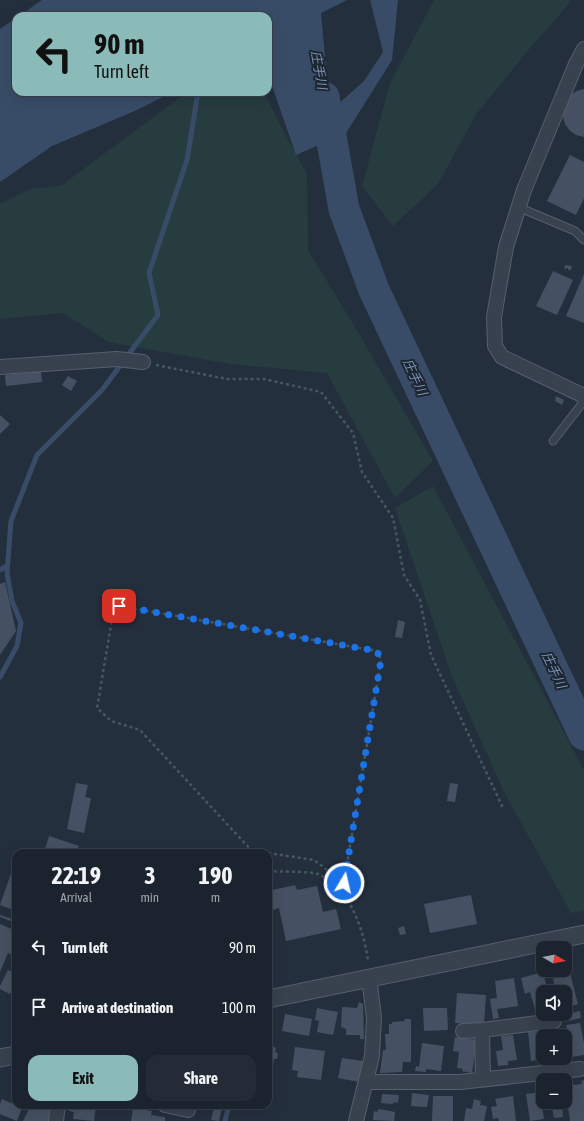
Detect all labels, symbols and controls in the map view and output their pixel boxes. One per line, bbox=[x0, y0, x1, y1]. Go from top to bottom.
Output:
icon: left bbox=[28, 28, 80, 80]
text: 90 m bbox=[94, 28, 144, 60]
water label: 庄手川 bbox=[308, 49, 330, 92]
text: Turn left bbox=[94, 61, 149, 82]
water label: 庄手川 bbox=[400, 356, 431, 400]
pin bbox=[102, 589, 136, 623]
icon: arrive bbox=[108, 595, 130, 617]
water label: 庄手川 bbox=[539, 649, 570, 693]
text: 22:19 bbox=[52, 862, 101, 889]
text: 3 bbox=[144, 862, 155, 889]
text: 190 bbox=[199, 862, 232, 889]
position arrow bbox=[323, 862, 365, 904]
text: Arrival bbox=[60, 890, 92, 905]
text: min bbox=[140, 890, 159, 905]
text: m bbox=[211, 890, 220, 905]
icon: left bbox=[28, 936, 50, 958]
text: Turn left bbox=[62, 939, 108, 956]
text: 90 m bbox=[229, 939, 256, 956]
north arrow bbox=[536, 941, 572, 977]
map controls bbox=[536, 941, 572, 1109]
button: sound bbox=[536, 985, 572, 1021]
icon: arrive bbox=[28, 996, 50, 1018]
text: Arrive at destination bbox=[62, 999, 173, 1016]
text: 100 m bbox=[222, 999, 256, 1016]
button: + bbox=[536, 1029, 572, 1065]
button: Exit bbox=[28, 1055, 138, 1101]
button: Share bbox=[146, 1055, 256, 1101]
button: − bbox=[536, 1073, 572, 1109]

